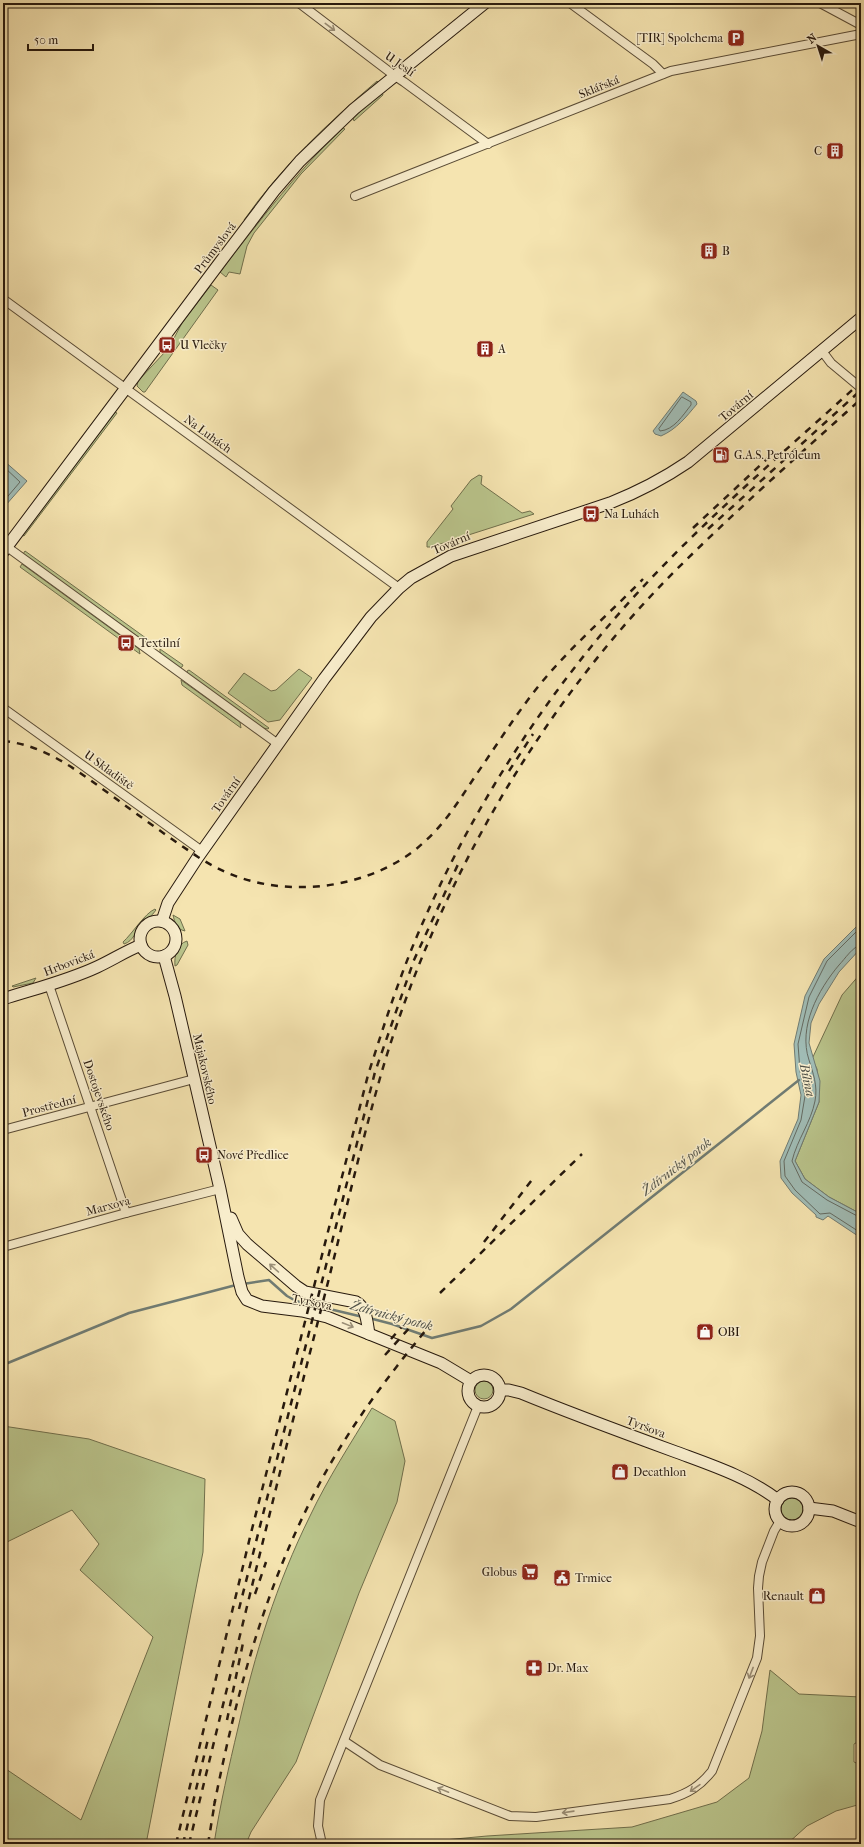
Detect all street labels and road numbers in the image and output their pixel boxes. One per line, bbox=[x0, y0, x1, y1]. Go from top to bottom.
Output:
street label: U Jeslí bbox=[382, 49, 418, 80]
street label: Sklářská bbox=[577, 72, 622, 101]
street label: Průmyslová bbox=[191, 219, 239, 276]
street label: Tovární bbox=[716, 388, 756, 424]
street label: Na Luhách bbox=[182, 412, 235, 456]
street label: Tovární bbox=[430, 529, 473, 557]
street label: U Skladiště bbox=[81, 747, 137, 793]
street label: Tovární bbox=[209, 774, 243, 815]
street label: Hrbovická bbox=[42, 947, 97, 979]
street label: Majakovského bbox=[190, 1032, 220, 1106]
street label: Dostojevského bbox=[80, 1058, 118, 1132]
street label: Prostřední bbox=[21, 1092, 78, 1120]
street label: Marxova bbox=[84, 1193, 132, 1219]
street label: Tyršova bbox=[290, 1291, 334, 1313]
street label: Tyršova bbox=[624, 1413, 668, 1441]

